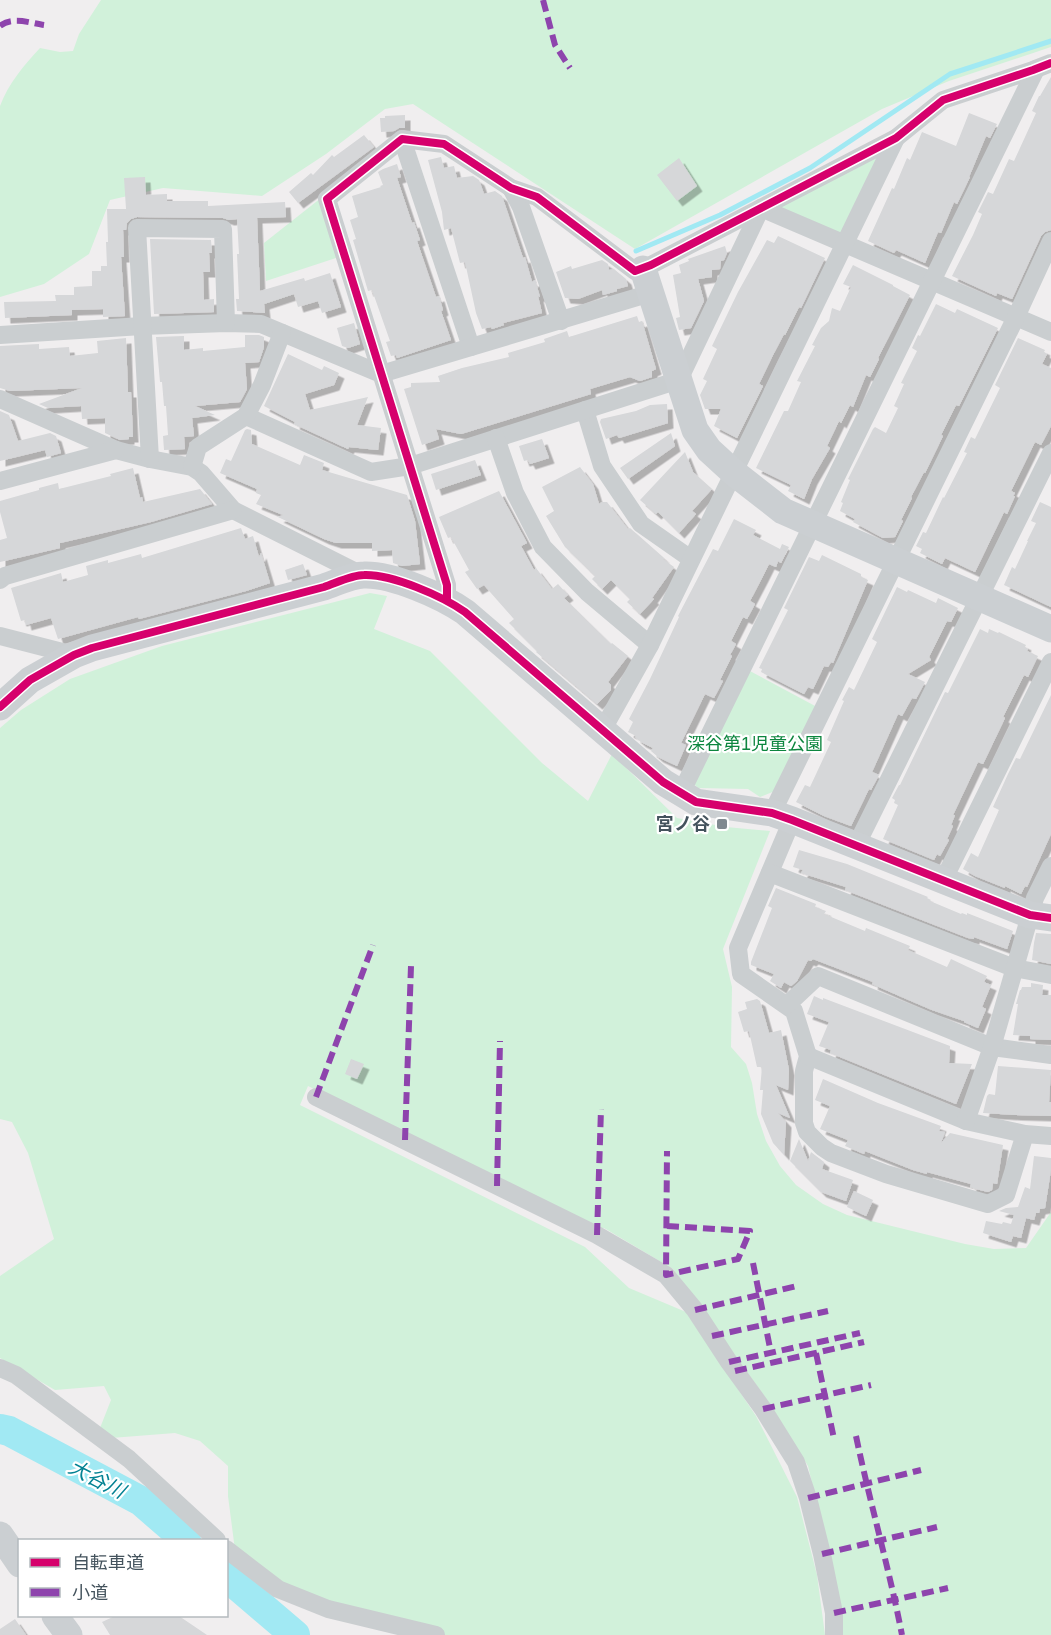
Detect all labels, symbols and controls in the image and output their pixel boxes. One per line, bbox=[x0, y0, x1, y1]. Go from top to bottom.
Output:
park label: 深谷第1児童公園 bbox=[687, 734, 823, 754]
place label: 宮ノ谷 bbox=[656, 814, 710, 834]
marker: 宮ノ谷 bbox=[715, 817, 729, 831]
water label: 大谷川 bbox=[65, 1456, 131, 1503]
legend bbox=[18, 1539, 228, 1617]
text: 自転車道 bbox=[72, 1553, 144, 1573]
text: 小道 bbox=[72, 1583, 108, 1603]

